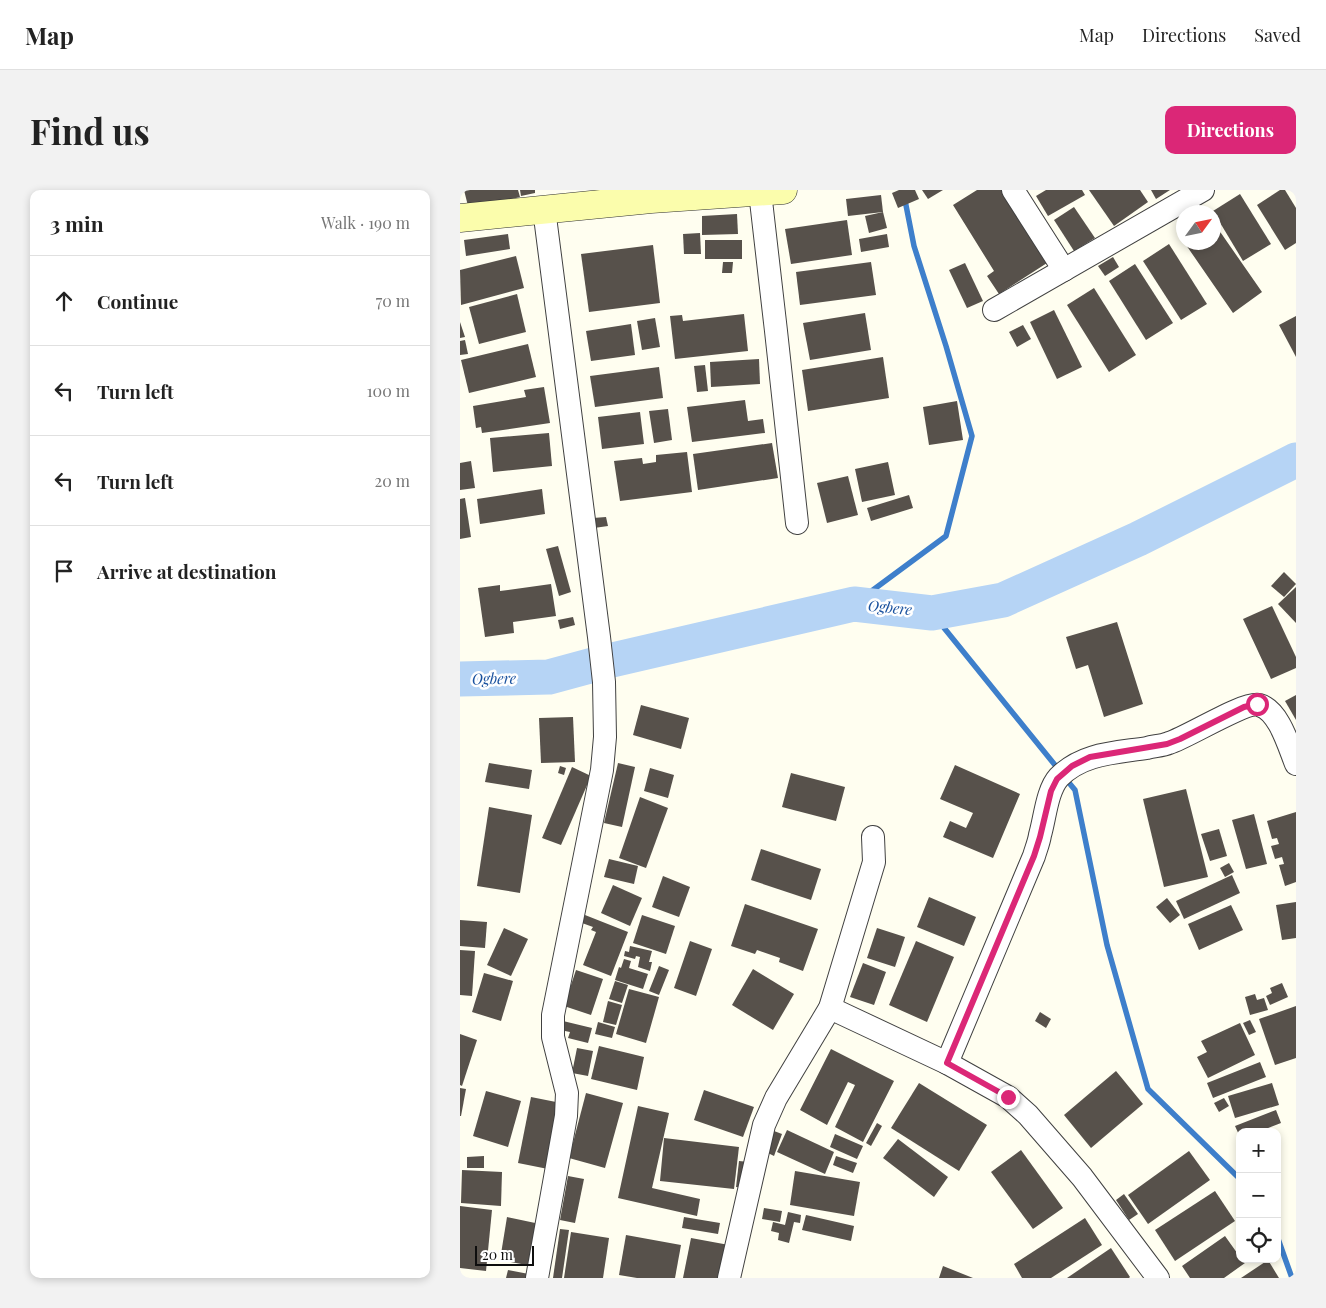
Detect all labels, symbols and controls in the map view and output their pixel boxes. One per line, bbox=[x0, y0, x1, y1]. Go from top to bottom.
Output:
text: Map bbox=[25, 19, 74, 51]
text: Map bbox=[1079, 23, 1114, 47]
text: Directions bbox=[1142, 23, 1226, 47]
text: Saved bbox=[1254, 23, 1301, 47]
button: Directions bbox=[1165, 106, 1296, 154]
text: Find us bbox=[30, 107, 150, 154]
north arrow bbox=[1176, 205, 1221, 250]
text: 3 min bbox=[50, 209, 104, 237]
text: Walk · 190 m bbox=[321, 212, 410, 233]
icon: ahead bbox=[50, 287, 78, 315]
text: Continue bbox=[97, 288, 178, 314]
text: 70 m bbox=[376, 290, 410, 311]
icon: left bbox=[50, 377, 78, 405]
text: Turn left bbox=[97, 378, 174, 404]
text: 100 m bbox=[367, 380, 410, 401]
icon: left bbox=[50, 467, 78, 495]
text: Turn left bbox=[97, 468, 174, 494]
text: 20 m bbox=[375, 470, 410, 491]
icon: arrive bbox=[50, 557, 78, 585]
text: Arrive at destination bbox=[97, 558, 277, 584]
water label: Ogbere bbox=[867, 595, 914, 619]
water label: Ogbere bbox=[472, 668, 517, 688]
route start bbox=[1246, 693, 1269, 716]
route end bbox=[997, 1086, 1020, 1109]
map controls bbox=[1236, 1128, 1281, 1263]
button: + bbox=[1236, 1128, 1281, 1173]
button: − bbox=[1236, 1173, 1281, 1218]
button: locate bbox=[1236, 1218, 1281, 1263]
scale bar bbox=[475, 1243, 534, 1266]
text: 20 m bbox=[482, 1245, 513, 1264]

